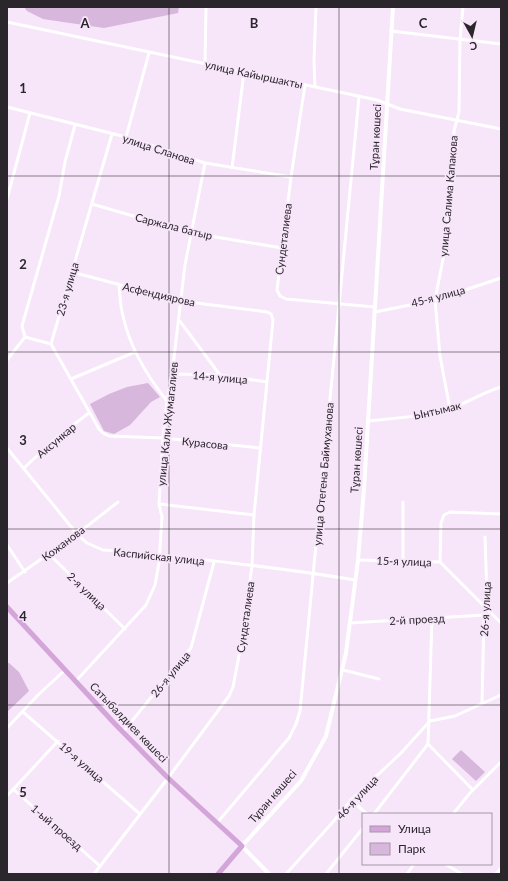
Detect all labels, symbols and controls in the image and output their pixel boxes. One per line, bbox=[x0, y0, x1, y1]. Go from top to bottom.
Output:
text: A bbox=[79, 15, 90, 31]
text: B bbox=[250, 15, 259, 31]
text: C bbox=[419, 15, 428, 31]
north arrow bbox=[452, 16, 492, 56]
text: С bbox=[468, 39, 478, 53]
street label: улица Кайыршакты bbox=[204, 57, 304, 91]
text: 1 bbox=[19, 80, 27, 96]
street label: Тұран көшесі bbox=[367, 103, 383, 170]
street label: улица Сланова bbox=[121, 131, 197, 167]
street label: улица Салима Капакова bbox=[436, 135, 460, 257]
street label: Сундеталиева bbox=[272, 203, 294, 275]
street label: Саржала батыр bbox=[134, 210, 214, 242]
text: 2 bbox=[19, 256, 27, 272]
street label: 23-я улица bbox=[53, 261, 81, 317]
street label: Асфендиярова bbox=[121, 279, 197, 309]
street label: 45-я улица bbox=[410, 283, 466, 309]
street label: улица Кали Жумагалиев bbox=[154, 361, 180, 487]
street label: 14-я улица bbox=[192, 368, 248, 386]
street label: Ынтымак bbox=[412, 398, 462, 422]
street label: улица Отегена Баймуханова bbox=[310, 402, 336, 546]
street label: Аксункар bbox=[34, 420, 78, 460]
street label: Тұран көшесі bbox=[347, 426, 365, 494]
text: 3 bbox=[19, 432, 27, 448]
street label: Курасова bbox=[181, 434, 229, 452]
street label: Кожанова bbox=[39, 523, 87, 563]
street label: Каспийская улица bbox=[113, 545, 205, 567]
street label: 15-я улица bbox=[376, 554, 432, 568]
street label: 2-я улица bbox=[65, 569, 109, 613]
street label: Сундеталиева bbox=[234, 580, 256, 654]
street label: 26-я улица bbox=[477, 581, 493, 637]
text: 4 bbox=[19, 608, 27, 624]
street label: 2-й проезд bbox=[389, 611, 445, 627]
street label: 26-я улица bbox=[148, 648, 192, 700]
street label: Сатыбалдиев көшесі bbox=[87, 679, 171, 765]
street label: 19-я улица bbox=[57, 739, 107, 785]
street label: Тұран көшесі bbox=[245, 766, 299, 825]
street label: 46-я улица bbox=[333, 772, 381, 822]
text: 5 bbox=[19, 784, 27, 800]
street label: 1-ый проезд bbox=[29, 801, 85, 853]
legend bbox=[362, 813, 492, 865]
text: Улица bbox=[398, 821, 431, 836]
text: Парк bbox=[398, 841, 426, 856]

